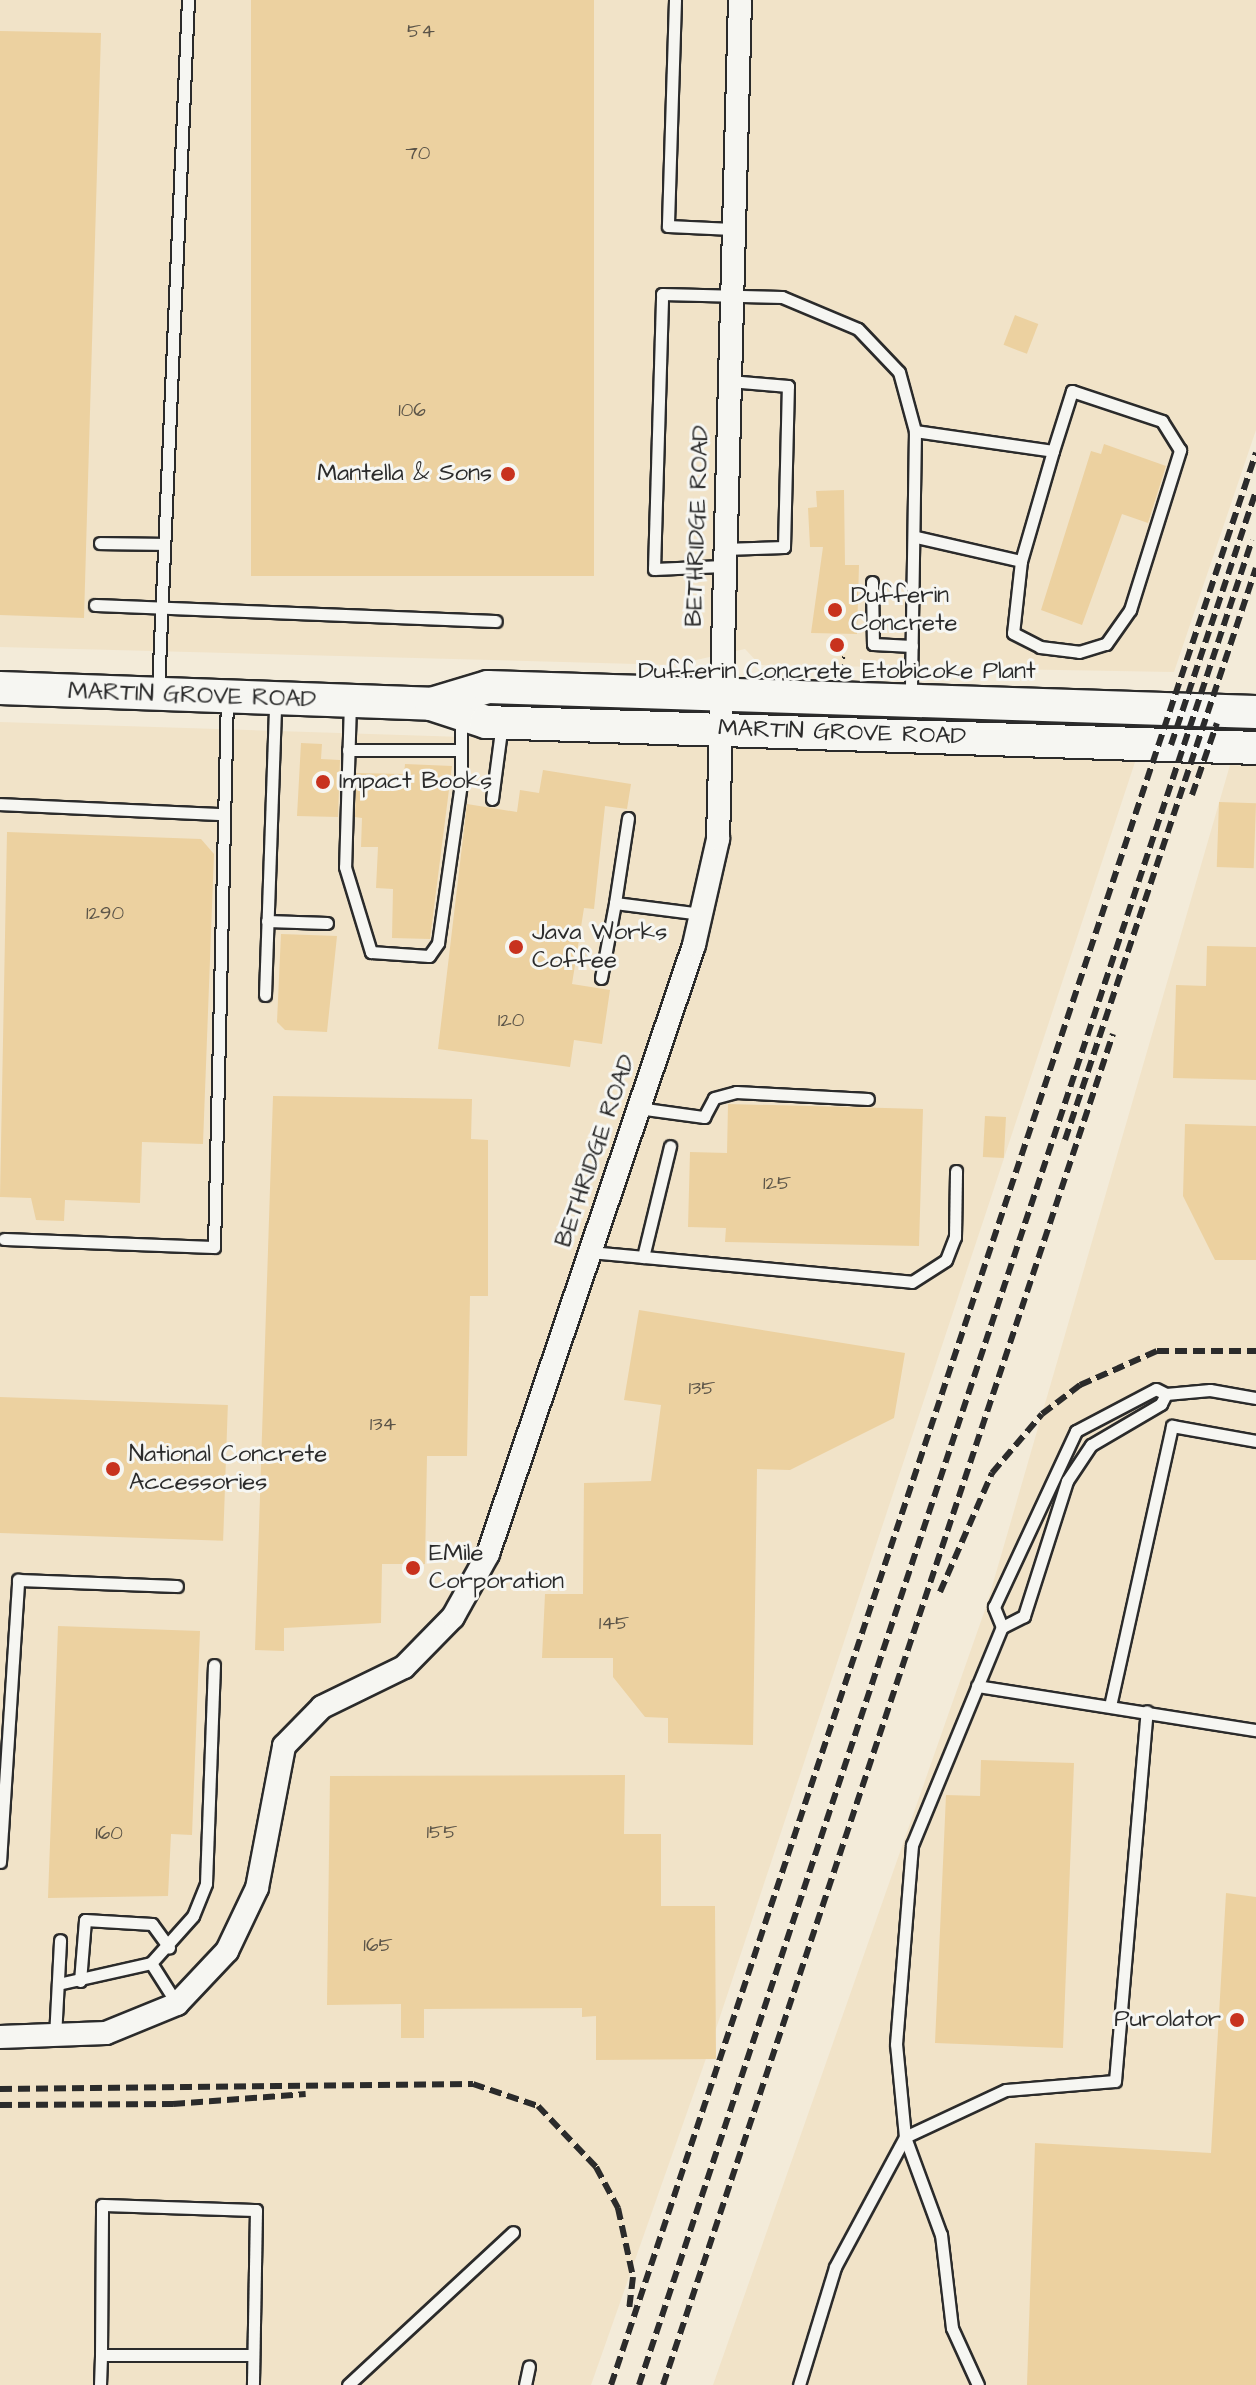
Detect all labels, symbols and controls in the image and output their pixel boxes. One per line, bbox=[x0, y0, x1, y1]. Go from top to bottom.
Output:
house number: 54 bbox=[407, 19, 435, 43]
house number: 70 bbox=[406, 141, 430, 165]
house number: 106 bbox=[398, 398, 426, 422]
street label: BETHRIDGE ROAD bbox=[680, 425, 716, 627]
place label: Mantella & Sons bbox=[317, 460, 492, 488]
marker: Mantella & Sons bbox=[499, 465, 517, 483]
place label: Dufferin Concrete bbox=[851, 582, 958, 638]
marker: Dufferin Concrete bbox=[826, 601, 844, 619]
marker: Dufferin Concrete Etobicoke Plant bbox=[828, 636, 846, 654]
place label: Dufferin Concrete Etobicoke Plant bbox=[638, 658, 1036, 686]
street label: MARTIN GROVE ROAD bbox=[67, 677, 317, 715]
street label: MARTIN GROVE ROAD bbox=[717, 714, 967, 752]
place label: Impact Books bbox=[339, 768, 492, 796]
marker: Impact Books bbox=[314, 773, 332, 791]
house number: 1290 bbox=[86, 901, 124, 925]
place label: Java Works Coffee bbox=[532, 919, 667, 975]
marker: Java Works Coffee bbox=[507, 938, 525, 956]
house number: 120 bbox=[498, 1008, 524, 1032]
street label: BETHRIDGE ROAD bbox=[550, 1051, 642, 1251]
house number: 125 bbox=[763, 1171, 791, 1195]
house number: 135 bbox=[689, 1376, 715, 1400]
house number: 134 bbox=[370, 1412, 396, 1436]
place label: National Concrete Accessories bbox=[129, 1441, 327, 1497]
marker: National Concrete Accessories bbox=[104, 1460, 122, 1478]
place label: EMile Corporation bbox=[429, 1540, 564, 1596]
marker: EMile Corporation bbox=[404, 1559, 422, 1577]
house number: 145 bbox=[599, 1611, 629, 1635]
house number: 155 bbox=[427, 1820, 457, 1844]
house number: 160 bbox=[95, 1821, 123, 1845]
house number: 165 bbox=[363, 1933, 393, 1957]
place label: Purolator bbox=[1114, 2006, 1221, 2034]
marker: Purolator bbox=[1228, 2011, 1246, 2029]

